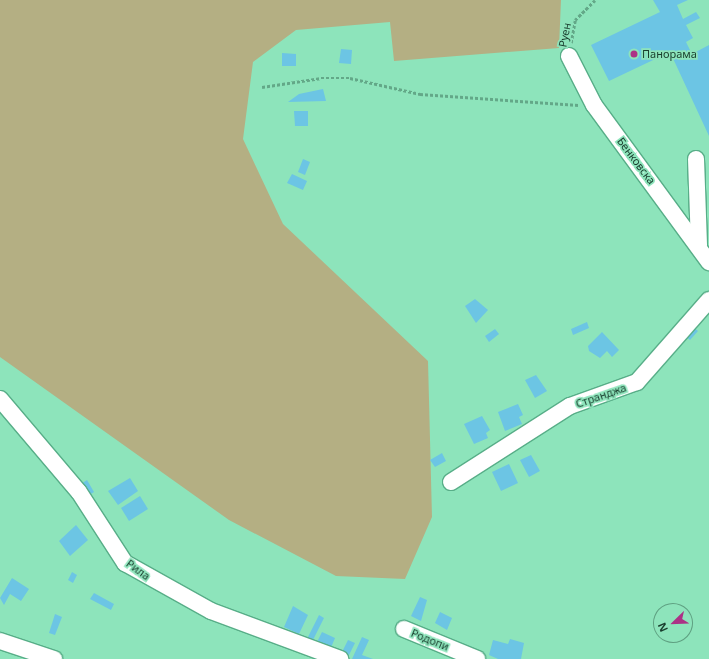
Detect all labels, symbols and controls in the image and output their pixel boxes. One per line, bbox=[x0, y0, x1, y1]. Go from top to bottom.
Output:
street label: Руен bbox=[556, 22, 574, 48]
place label: Панорама bbox=[642, 47, 697, 61]
marker: Панорама bbox=[629, 49, 639, 59]
street label: Бенковска bbox=[614, 135, 658, 187]
street label: Странджа bbox=[574, 381, 628, 411]
street label: Рила bbox=[124, 557, 152, 583]
north arrow bbox=[653, 603, 693, 643]
text: N bbox=[654, 620, 671, 635]
street label: Родопи bbox=[409, 626, 451, 654]

